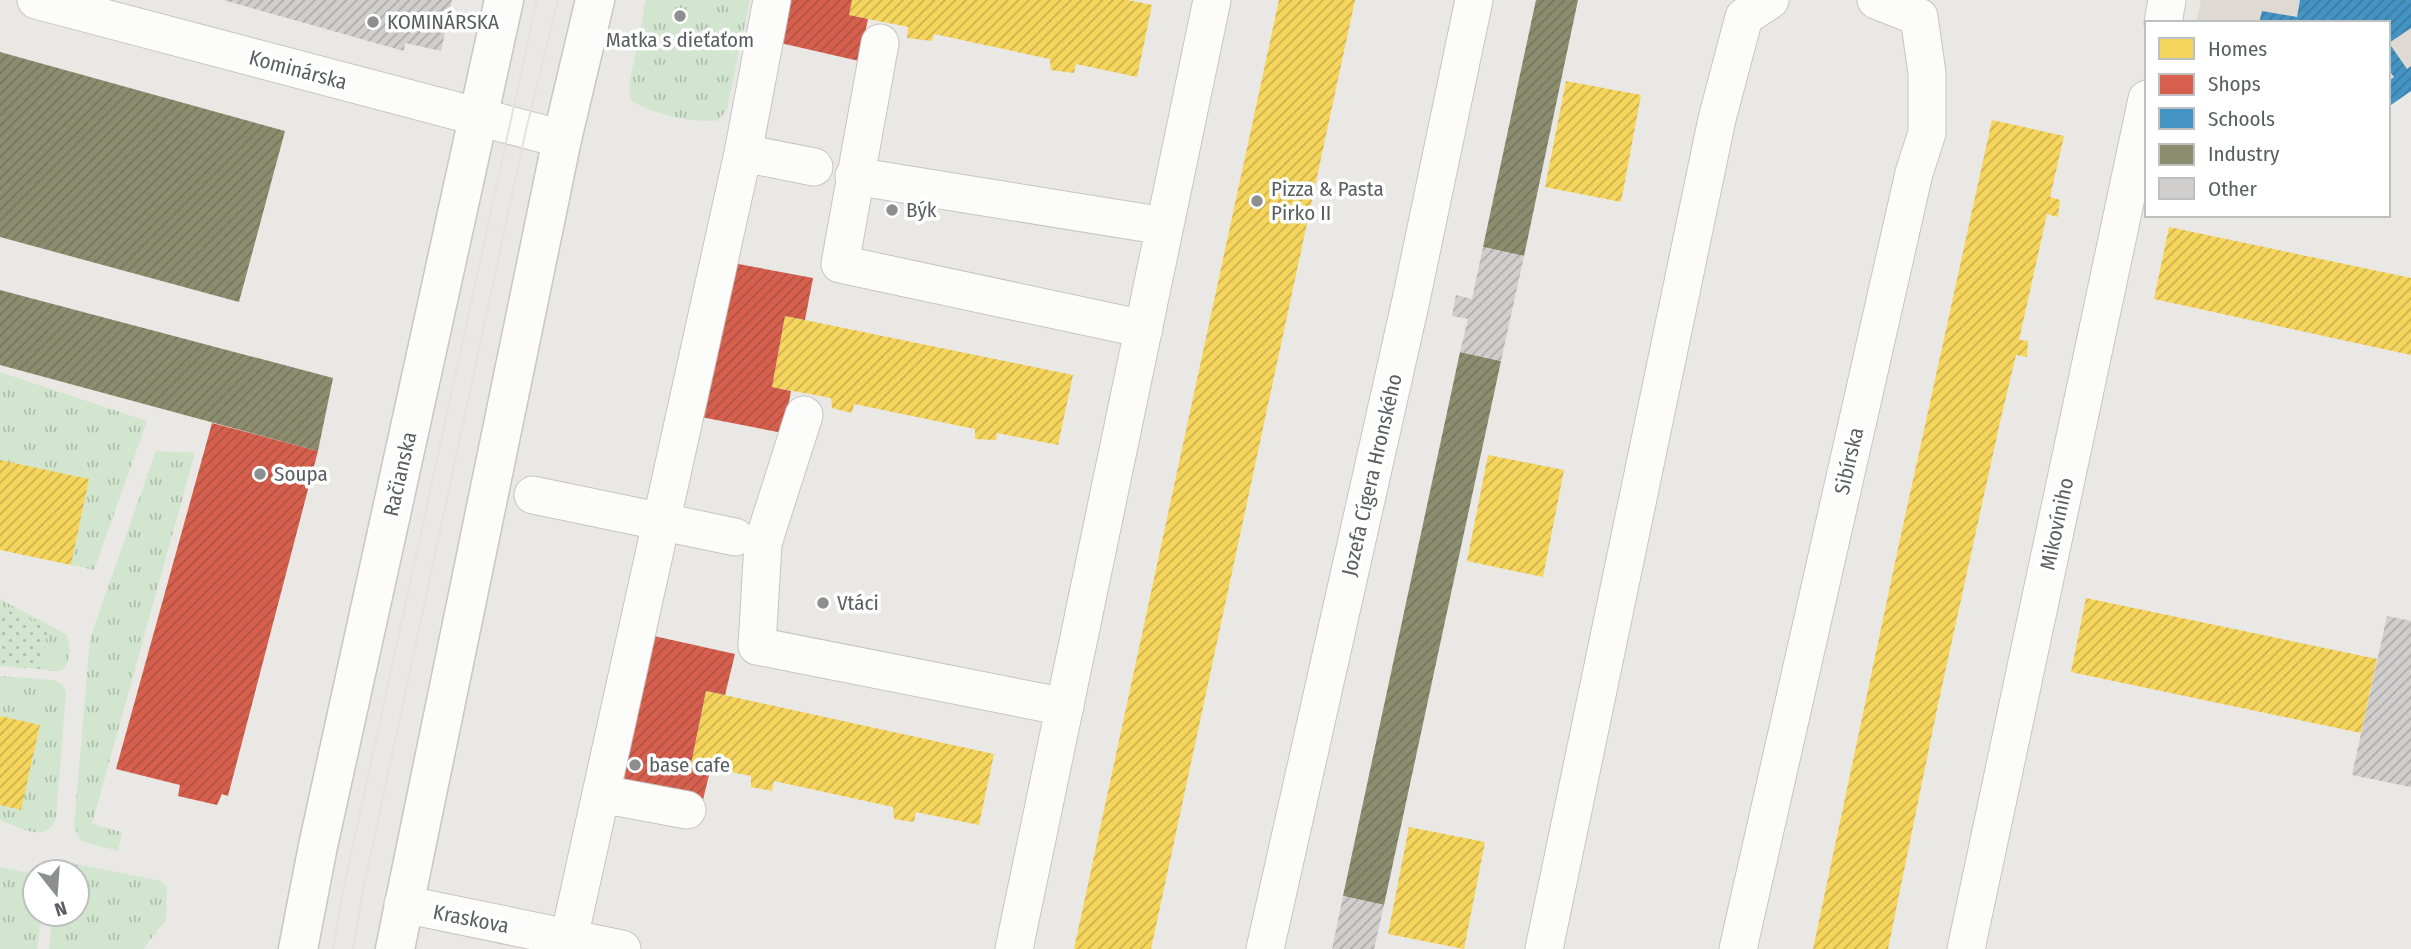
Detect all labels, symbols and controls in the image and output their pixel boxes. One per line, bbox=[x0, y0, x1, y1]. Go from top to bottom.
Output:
marker: Matka s dieťaťom bbox=[672, 8, 688, 24]
place label: KOMINÁRSKA bbox=[387, 9, 499, 35]
marker: KOMINÁRSKA bbox=[365, 14, 381, 30]
legend bbox=[2145, 21, 2390, 217]
place label: Matka s dieťaťom bbox=[606, 27, 754, 53]
text: Homes bbox=[2208, 36, 2267, 62]
street label: Kominárska bbox=[246, 44, 350, 96]
text: Shops bbox=[2208, 71, 2261, 97]
text: Schools bbox=[2208, 106, 2275, 132]
text: Industry bbox=[2208, 141, 2280, 167]
place label: Pizza & Pasta Pirko II bbox=[1271, 176, 1384, 226]
text: Other bbox=[2208, 176, 2257, 202]
marker: Pizza & Pasta Pirko II bbox=[1249, 193, 1265, 209]
place label: Býk bbox=[906, 197, 937, 223]
marker: Býk bbox=[884, 202, 900, 218]
street label: Jozefa Cígera Hronského bbox=[1336, 371, 1408, 579]
street label: Sibírska bbox=[1829, 425, 1869, 497]
street label: Račianska bbox=[378, 429, 422, 519]
place label: Soupa bbox=[274, 461, 328, 487]
marker: Soupa bbox=[252, 466, 268, 482]
street label: Mikovíniho bbox=[2035, 475, 2079, 573]
place label: Vtáci bbox=[837, 590, 879, 616]
marker: Vtáci bbox=[815, 595, 831, 611]
place label: base cafe bbox=[649, 752, 730, 778]
marker: base cafe bbox=[627, 757, 643, 773]
north arrow bbox=[21, 858, 91, 928]
text: N bbox=[52, 896, 70, 921]
street label: Kraskova bbox=[431, 899, 511, 939]

